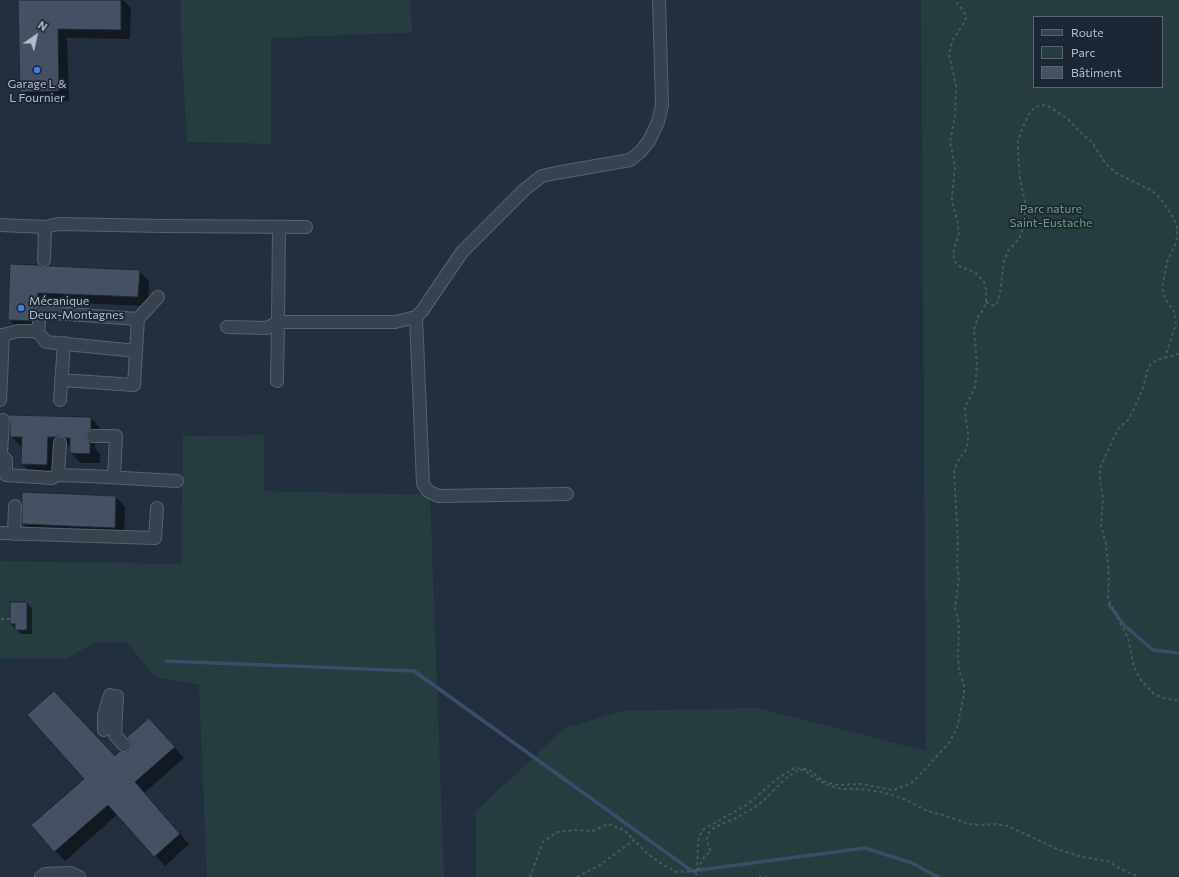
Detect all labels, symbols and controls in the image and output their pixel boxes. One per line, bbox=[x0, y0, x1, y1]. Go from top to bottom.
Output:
north arrow bbox=[16, 16, 56, 56]
legend bbox=[1033, 16, 1163, 88]
text: N bbox=[36, 18, 50, 33]
text: Route bbox=[1071, 25, 1104, 39]
text: Parc bbox=[1071, 45, 1095, 59]
marker: Garage L & L Fournier bbox=[32, 65, 42, 75]
text: Bâtiment bbox=[1071, 65, 1122, 79]
place label: Garage L & L Fournier bbox=[7, 77, 67, 105]
park label: Parc nature Saint-Eustache bbox=[1010, 202, 1092, 230]
place label: Mécanique Deux-Montagnes bbox=[29, 294, 124, 322]
marker: Mécanique Deux-Montagnes bbox=[16, 303, 26, 313]

